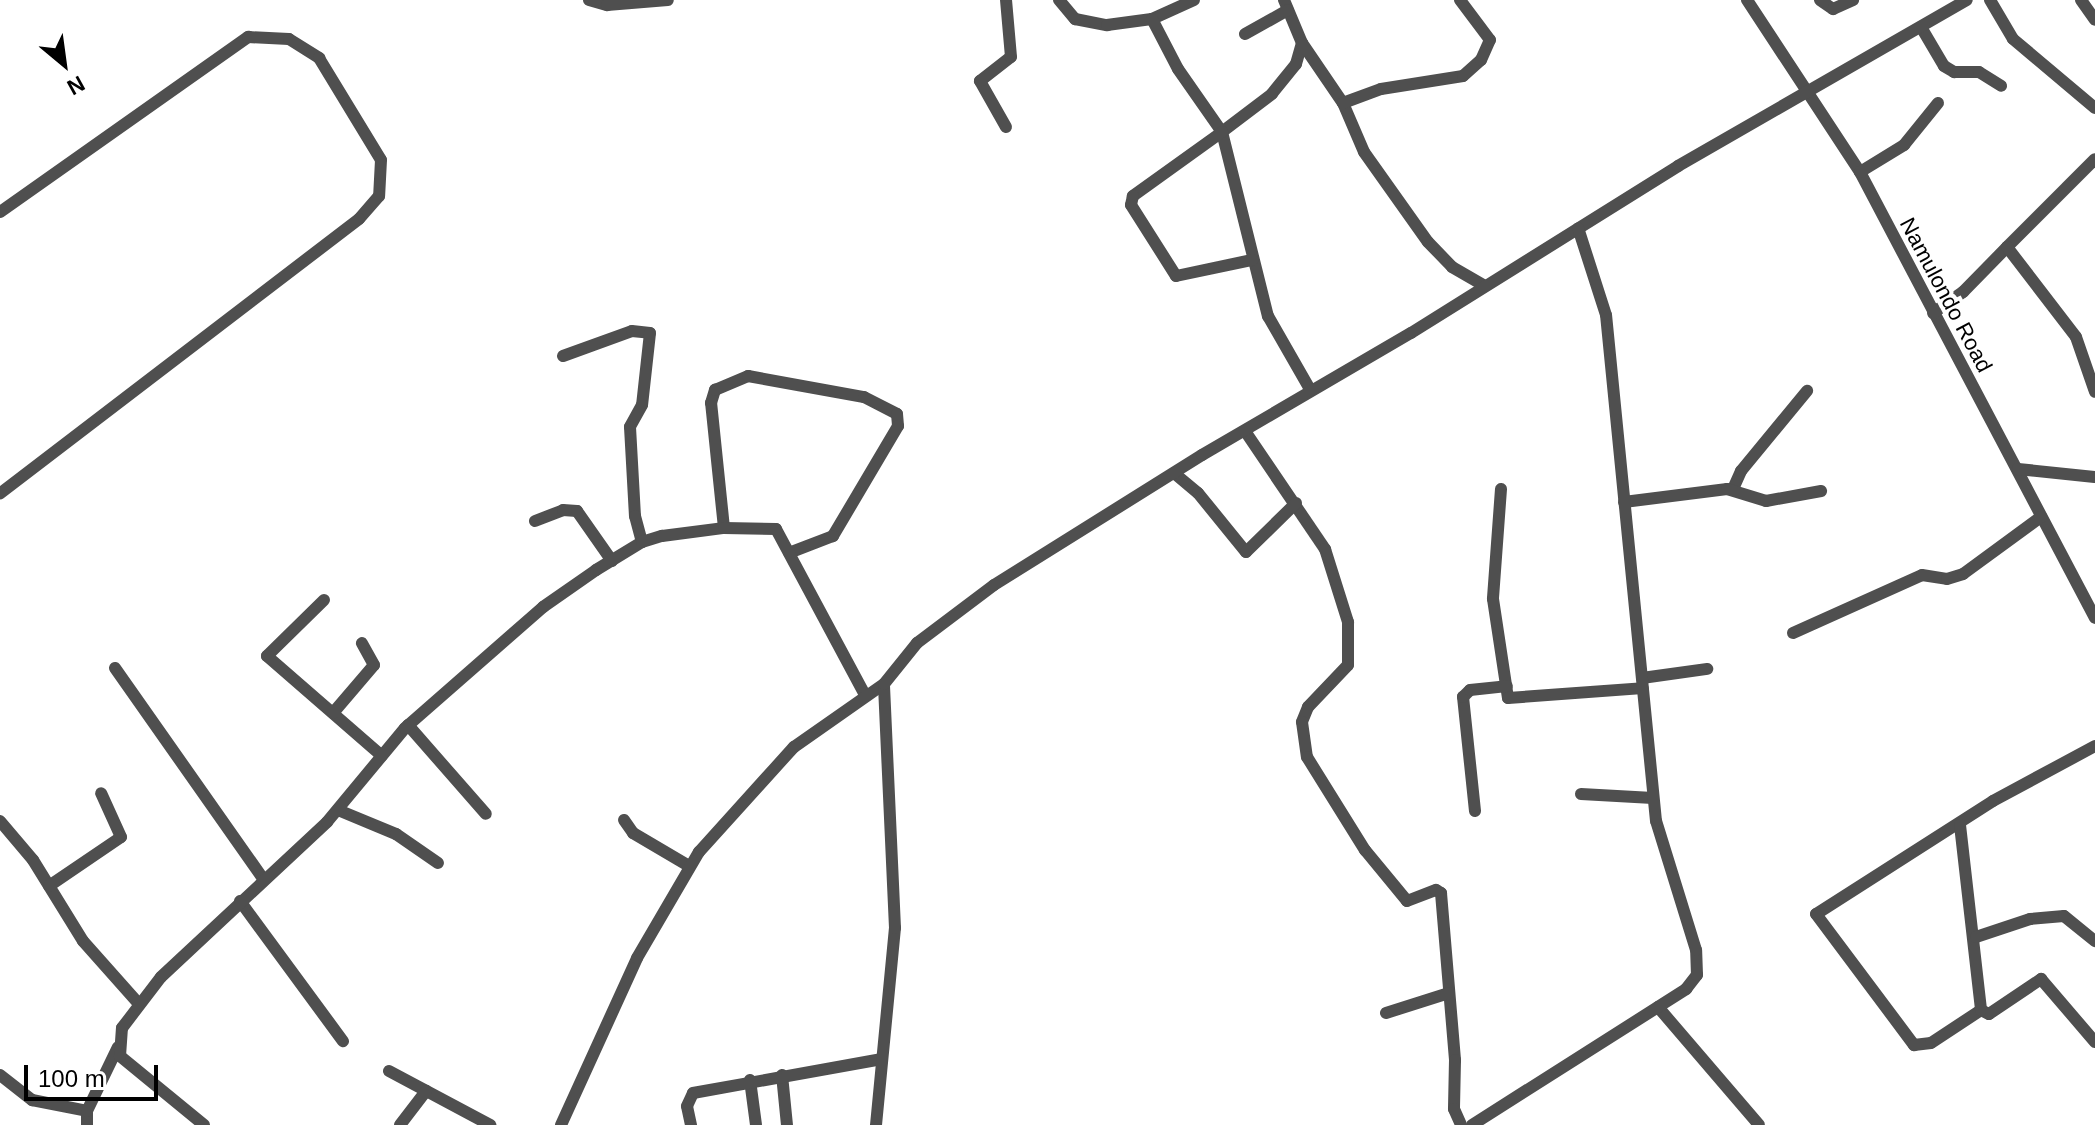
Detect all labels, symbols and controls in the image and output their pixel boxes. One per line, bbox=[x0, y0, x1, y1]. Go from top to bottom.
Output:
north arrow bbox=[24, 24, 104, 104]
text: N bbox=[63, 71, 89, 100]
street label: Namulondo Road bbox=[1894, 213, 1998, 377]
scale bar bbox=[28, 1049, 162, 1099]
text: 100 m bbox=[38, 1065, 105, 1092]

